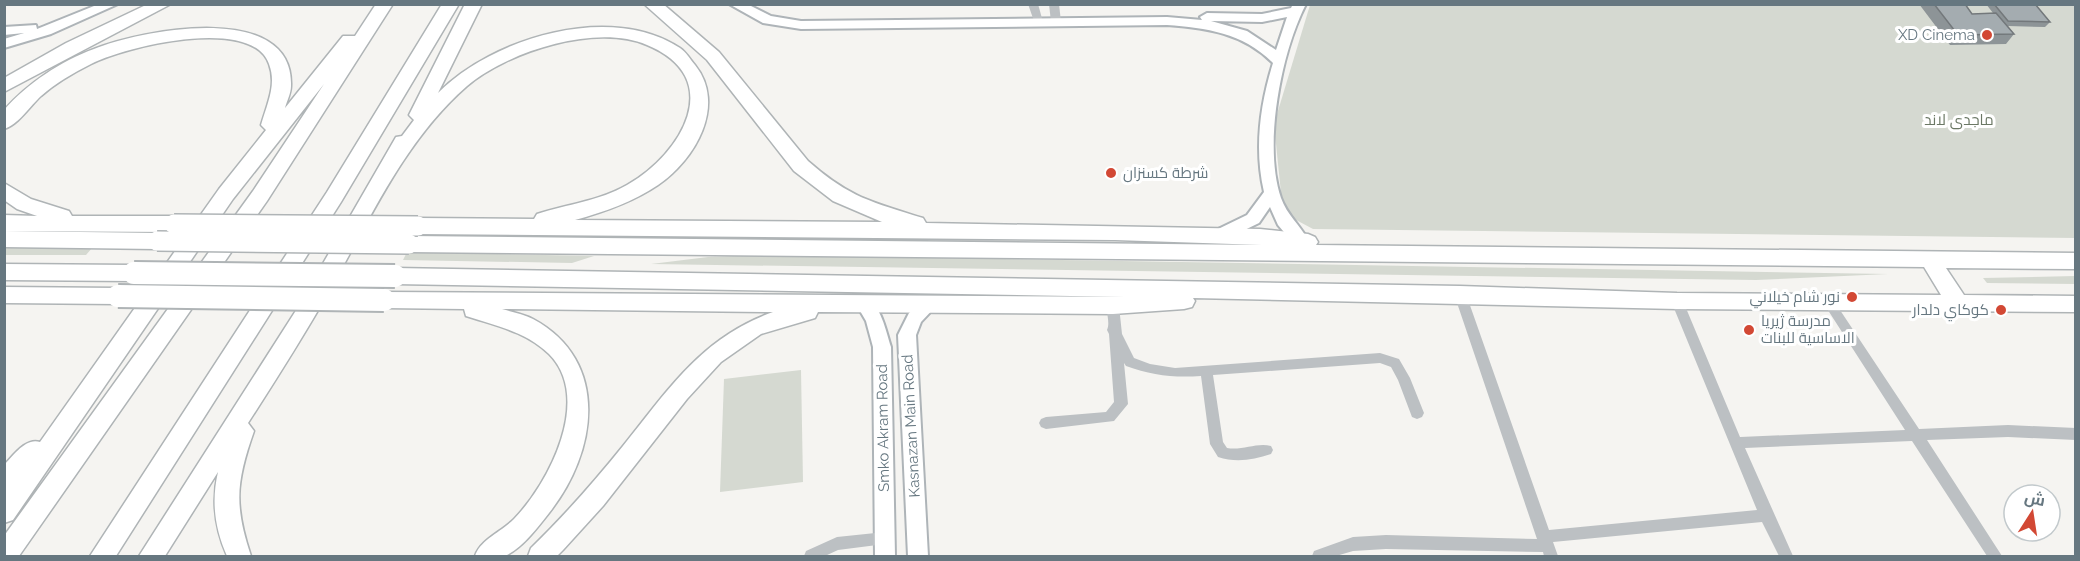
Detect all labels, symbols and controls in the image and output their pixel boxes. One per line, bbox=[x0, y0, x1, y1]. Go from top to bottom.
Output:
place label: XD Cinema bbox=[1898, 26, 1975, 44]
marker: XD Cinema bbox=[1980, 28, 1994, 42]
park label: ماجدی لاند bbox=[1924, 111, 1994, 130]
place label: شرطة كسنزان bbox=[1123, 164, 1209, 183]
marker: شرطة كسنزان bbox=[1104, 166, 1118, 180]
place label: نور شام خيلاني bbox=[1749, 288, 1840, 309]
marker: نور شام خيلاني bbox=[1845, 290, 1859, 304]
place label: كوكاي دلدار bbox=[1912, 301, 1989, 322]
marker: كوكاي دلدار bbox=[1994, 303, 2008, 317]
place label: مدرسة ژيريا الاساسية للبنات bbox=[1761, 312, 1855, 347]
marker: مدرسة ژيريا الاساسية للبنات bbox=[1742, 323, 1756, 337]
street label: Kasnazan Main Road bbox=[898, 354, 924, 498]
street label: Smko Akram Road bbox=[873, 364, 893, 492]
north arrow bbox=[2002, 483, 2062, 543]
text: ش bbox=[2023, 487, 2047, 510]

